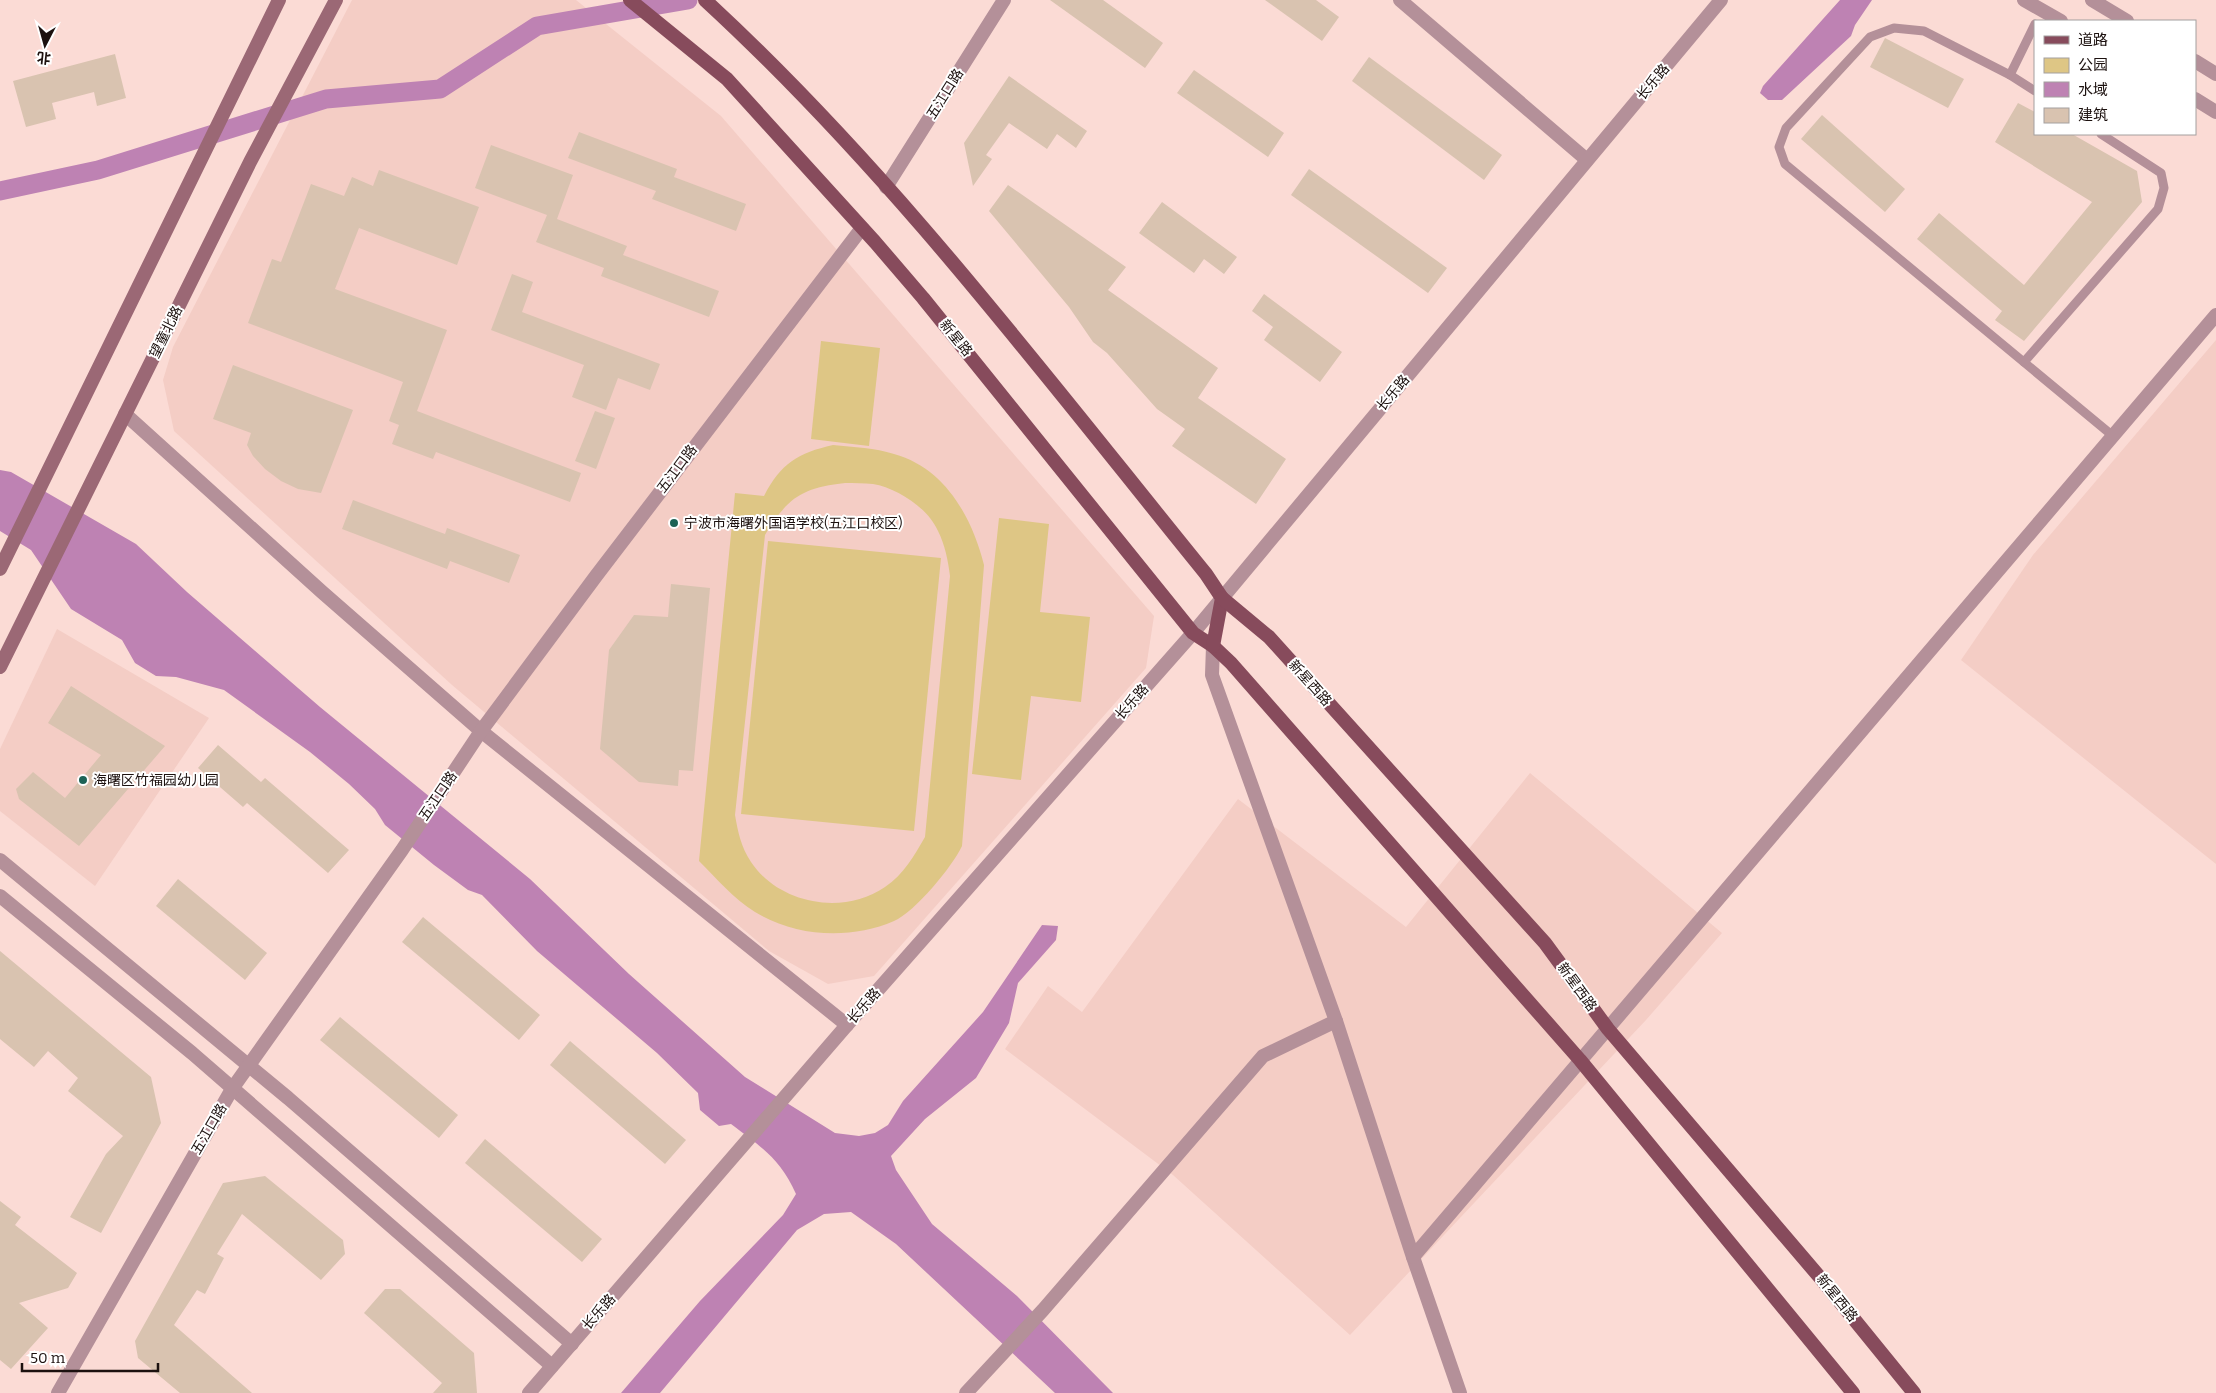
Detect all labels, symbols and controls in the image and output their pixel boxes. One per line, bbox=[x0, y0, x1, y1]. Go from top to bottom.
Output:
north arrow bbox=[20, 20, 70, 70]
legend bbox=[2034, 20, 2196, 135]
text: 道路 bbox=[2078, 31, 2108, 49]
text: 北 bbox=[36, 48, 52, 67]
text: 公园 bbox=[2078, 56, 2108, 74]
street label: 长乐路 bbox=[1633, 60, 1673, 104]
street label: 五江口路 bbox=[923, 66, 967, 122]
text: 水域 bbox=[2078, 81, 2108, 99]
text: 建筑 bbox=[2078, 106, 2108, 124]
street label: 望童北路 bbox=[146, 303, 186, 361]
street label: 新星路 bbox=[936, 316, 976, 360]
street label: 长乐路 bbox=[1373, 371, 1413, 415]
street label: 五江口路 bbox=[653, 442, 701, 496]
place label: 宁波市海曙外国语学校(五江口校区) bbox=[684, 515, 903, 532]
marker: 宁波市海曙外国语学校(五江口校区) bbox=[668, 517, 680, 529]
street label: 新星西路 bbox=[1285, 657, 1335, 709]
street label: 长乐路 bbox=[1112, 681, 1152, 723]
street label: 五江口路 bbox=[415, 768, 461, 824]
place label: 海曙区竹福园幼儿园 bbox=[93, 772, 219, 789]
marker: 海曙区竹福园幼儿园 bbox=[77, 774, 89, 786]
street label: 新星西路 bbox=[1554, 959, 1600, 1015]
street label: 长乐路 bbox=[844, 985, 884, 1027]
street label: 五江口路 bbox=[188, 1101, 230, 1157]
street label: 新星西路 bbox=[1813, 1271, 1861, 1325]
street label: 长乐路 bbox=[579, 1291, 619, 1333]
scale bar bbox=[22, 1340, 159, 1372]
text: 50 m bbox=[30, 1349, 66, 1367]

